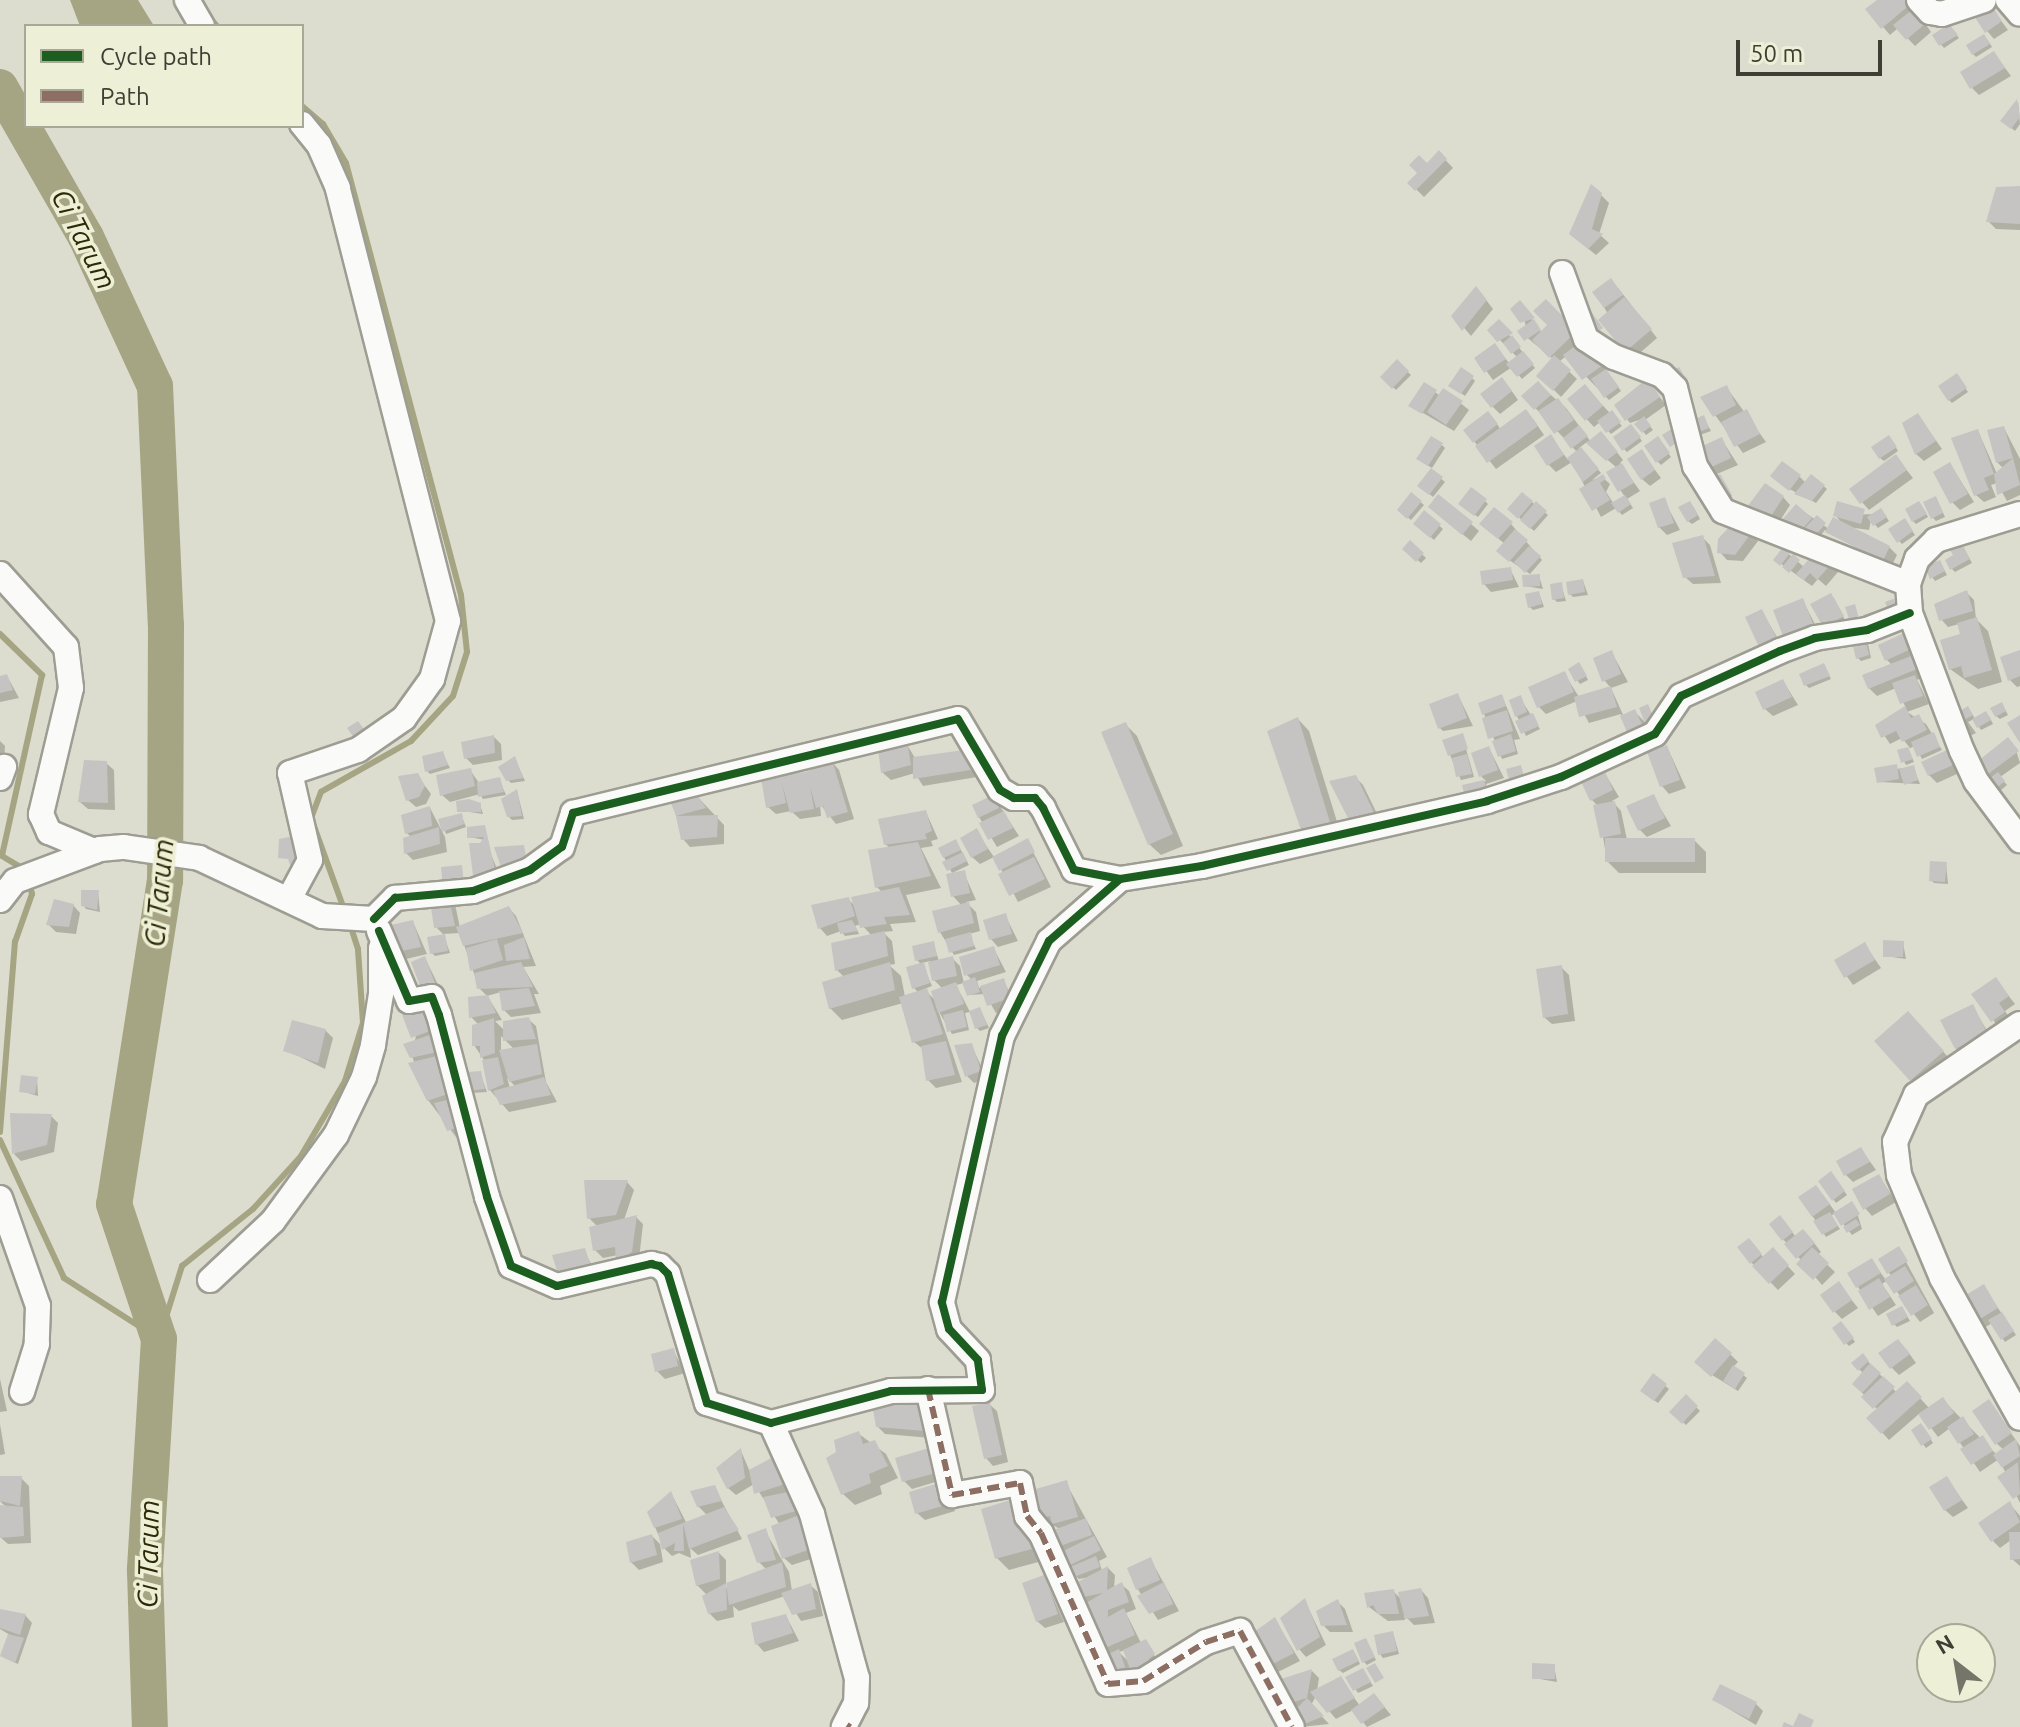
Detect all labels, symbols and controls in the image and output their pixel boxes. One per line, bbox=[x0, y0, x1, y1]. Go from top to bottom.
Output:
legend bbox=[24, 24, 304, 128]
scale bar bbox=[1740, 24, 1886, 74]
text: 50 m bbox=[1750, 40, 1803, 67]
text: Cycle path bbox=[100, 43, 212, 70]
text: Path bbox=[100, 83, 150, 110]
water label: Ci Tarum bbox=[44, 183, 124, 295]
water label: Ci Tarum bbox=[138, 837, 180, 949]
water label: Ci Tarum bbox=[130, 1499, 166, 1609]
north arrow bbox=[1916, 1623, 1996, 1703]
text: N bbox=[1931, 1629, 1958, 1659]

